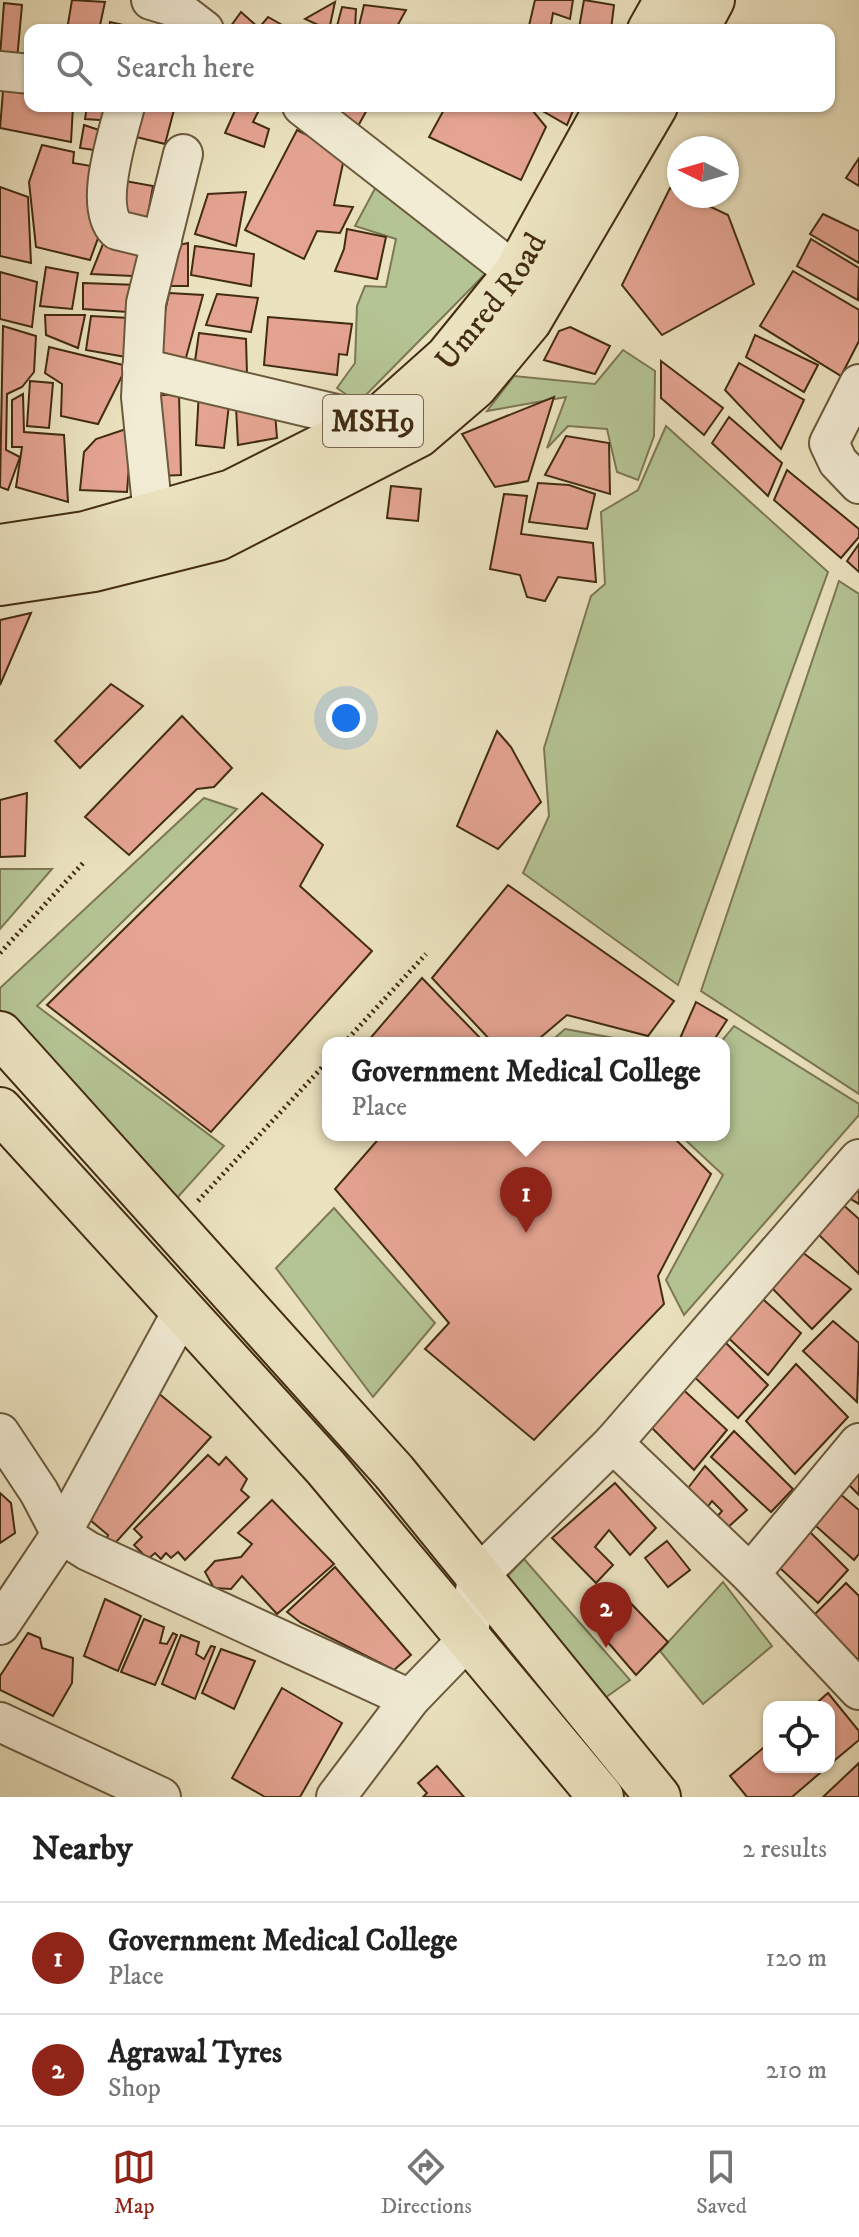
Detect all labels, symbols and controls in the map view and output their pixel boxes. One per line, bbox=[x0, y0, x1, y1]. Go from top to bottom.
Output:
search box bbox=[24, 24, 835, 112]
icon: search bbox=[52, 46, 96, 90]
text: Search here bbox=[116, 50, 255, 87]
north arrow bbox=[667, 136, 739, 208]
street label: Umred Road bbox=[427, 226, 556, 379]
road number: MSH9 bbox=[323, 395, 423, 447]
your location bbox=[326, 698, 366, 738]
popup bbox=[322, 1037, 730, 1141]
text: Government Medical College bbox=[351, 1054, 701, 1091]
text: Place bbox=[351, 1091, 407, 1124]
pin: 1 bbox=[500, 1167, 552, 1233]
pin: 2 bbox=[580, 1582, 632, 1648]
map controls bbox=[763, 1701, 835, 1773]
button: locate bbox=[763, 1701, 835, 1773]
text: Nearby bbox=[32, 1828, 133, 1870]
text: 2 results bbox=[742, 1833, 827, 1866]
text: Government Medical College bbox=[108, 1923, 457, 1960]
text: 1 bbox=[53, 1942, 63, 1975]
text: 120 m bbox=[766, 1942, 827, 1975]
text: Place bbox=[108, 1960, 164, 1993]
text: Agrawal Tyres bbox=[108, 2035, 282, 2072]
text: 2 bbox=[52, 2054, 64, 2087]
text: 210 m bbox=[766, 2054, 827, 2087]
text: Shop bbox=[108, 2072, 161, 2105]
tab: Map bbox=[112, 2145, 156, 2220]
tab: Directions bbox=[381, 2145, 472, 2220]
tab: Saved bbox=[696, 2145, 747, 2220]

